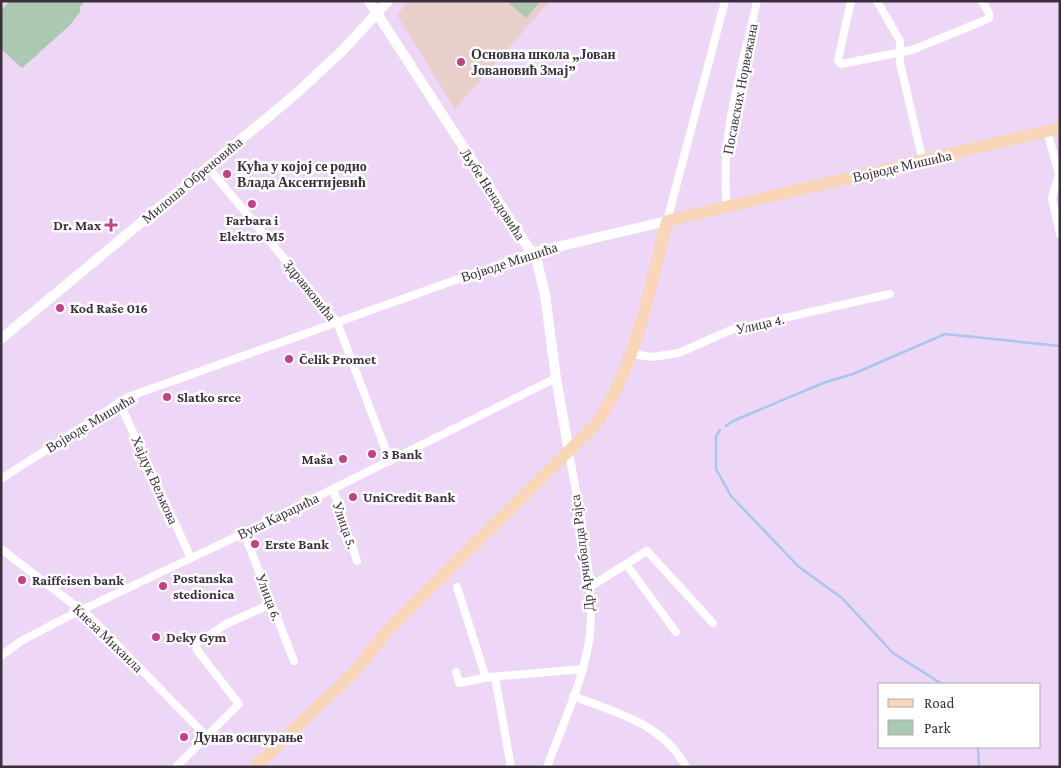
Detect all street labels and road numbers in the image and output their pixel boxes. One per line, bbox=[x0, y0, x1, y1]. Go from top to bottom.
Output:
street label: Посавских Норвежана bbox=[719, 21, 761, 156]
street label: Милоша Обреновића bbox=[139, 133, 246, 227]
street label: Љубе Ненадовића bbox=[457, 145, 529, 244]
street label: Војводе Мишића bbox=[851, 147, 954, 185]
street label: Војводе Мишића bbox=[459, 239, 560, 285]
street label: Здравковића bbox=[280, 256, 340, 324]
street label: Улица 4. bbox=[734, 311, 786, 337]
street label: Војводе Мишића bbox=[43, 390, 138, 456]
street label: Хајдук Вељкова bbox=[128, 433, 182, 527]
street label: Вука Караџића bbox=[235, 489, 322, 543]
street label: Др Арчибалда Рајса bbox=[567, 493, 597, 612]
street label: Улица 5. bbox=[329, 499, 361, 551]
street label: Улица 6. bbox=[253, 571, 285, 623]
street label: Кнеза Михаила bbox=[70, 601, 147, 676]

